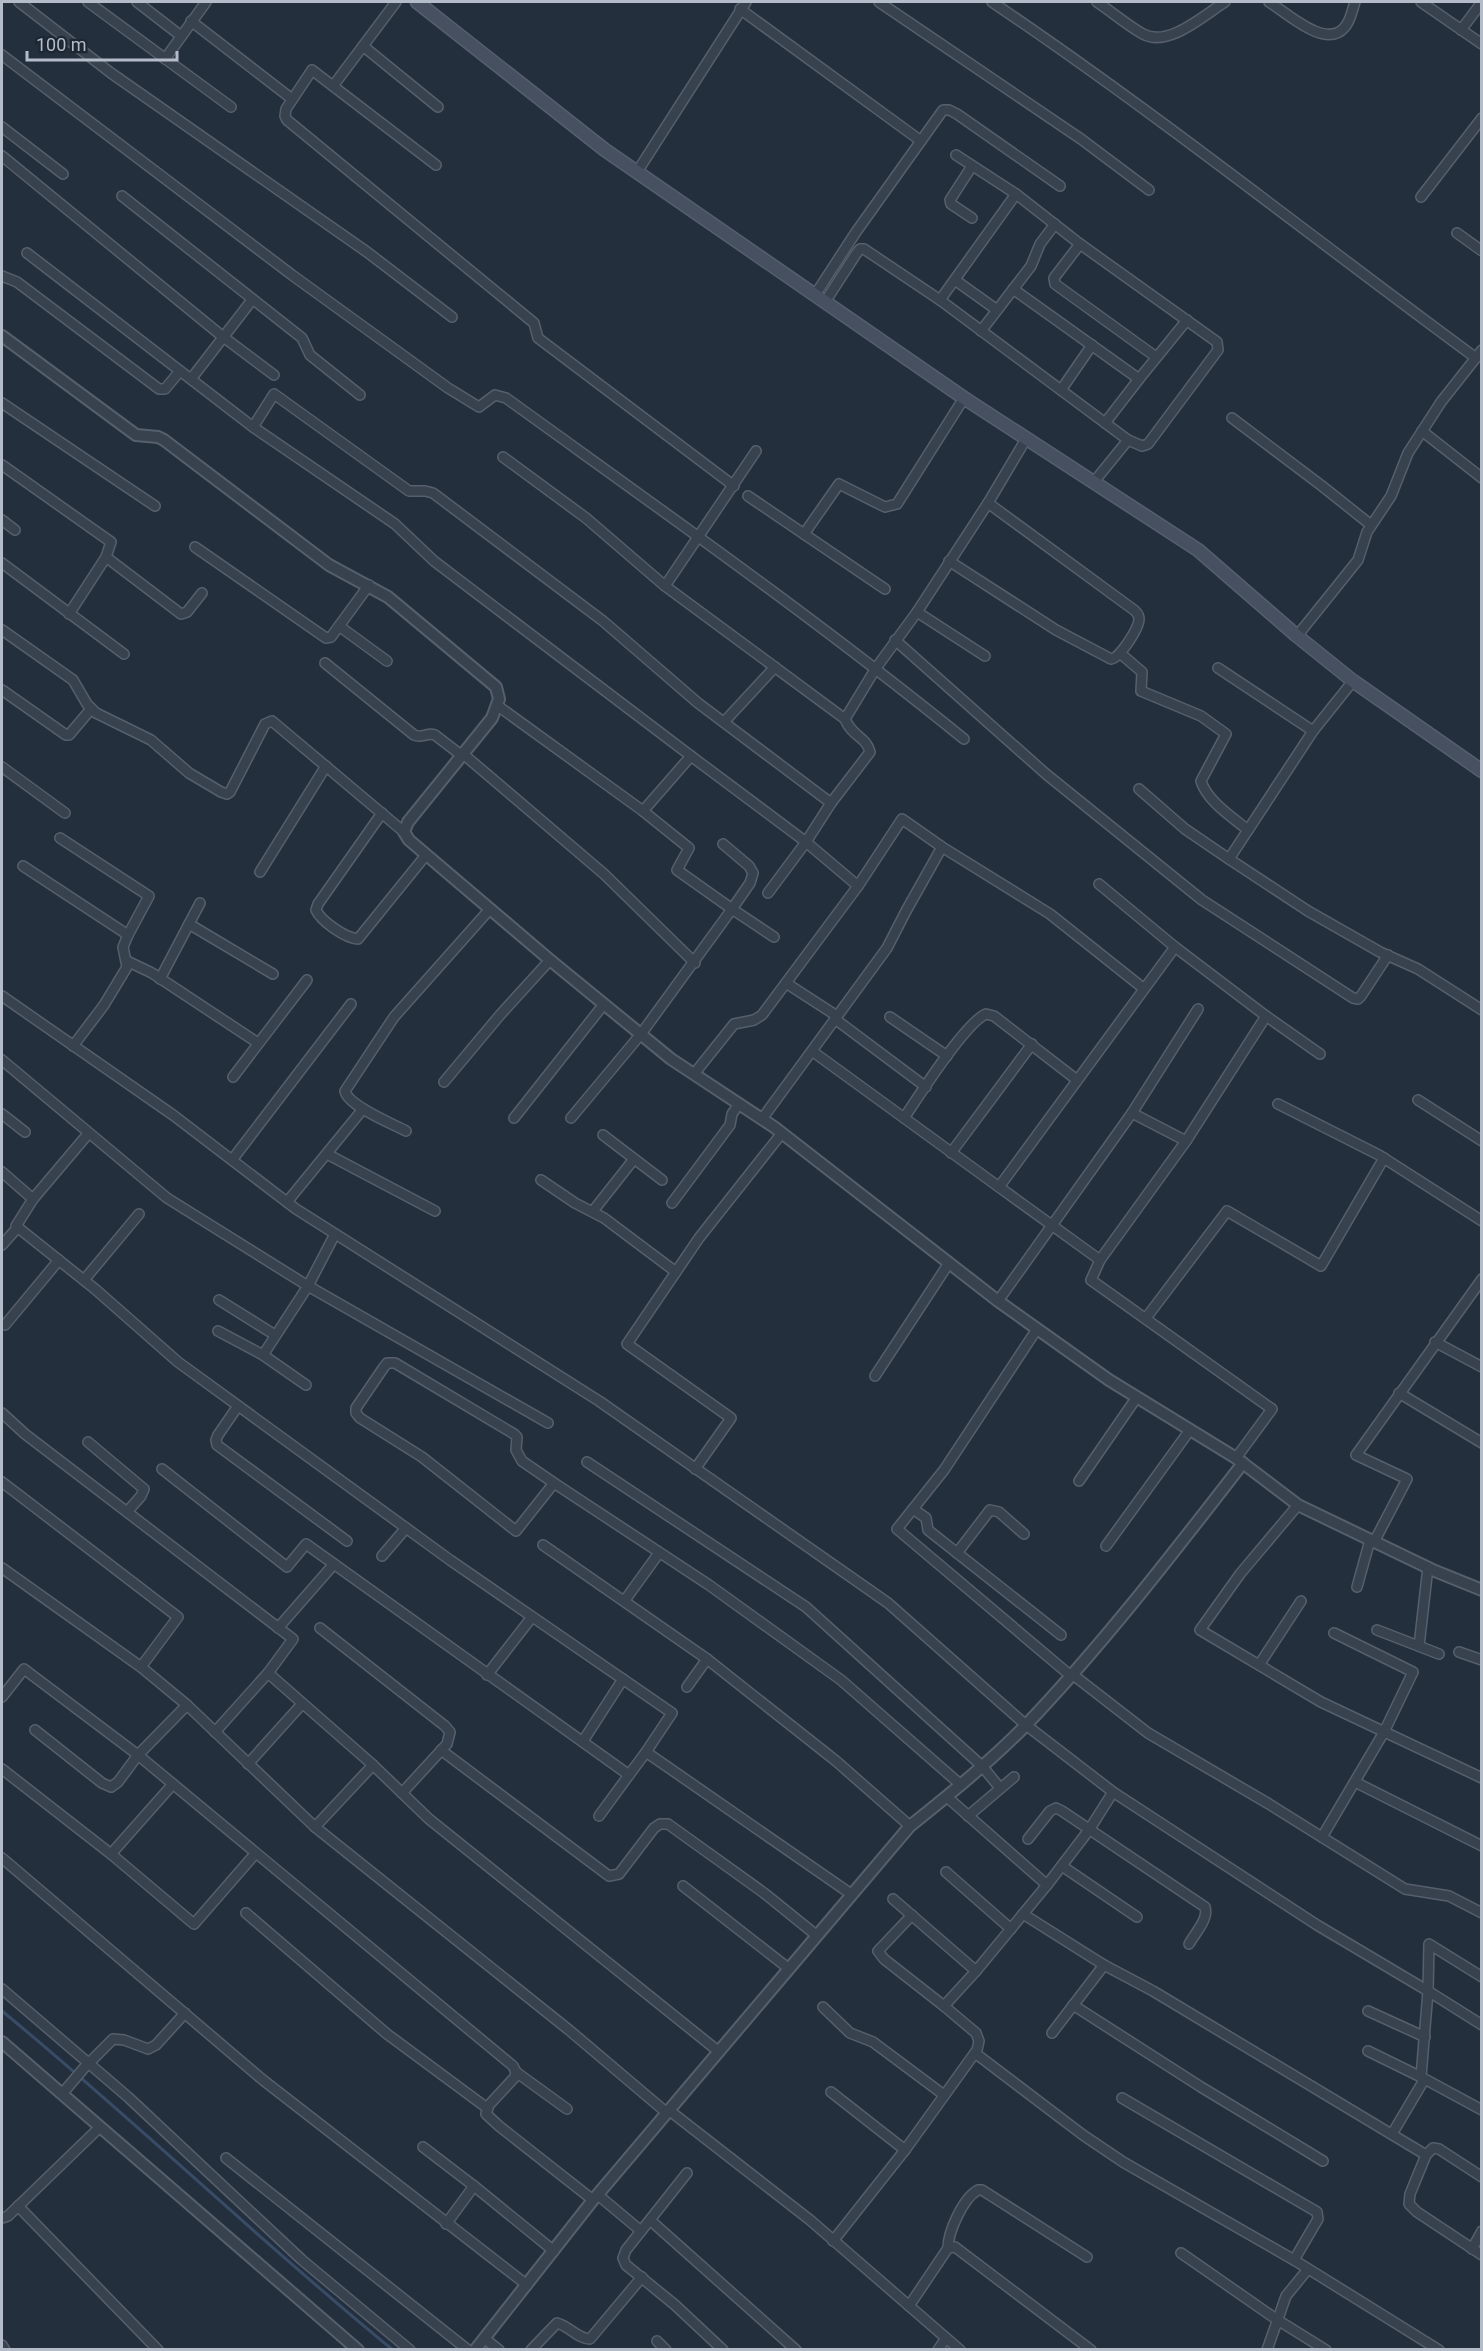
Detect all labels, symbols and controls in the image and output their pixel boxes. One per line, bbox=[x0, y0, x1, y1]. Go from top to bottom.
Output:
scale bar bbox=[27, 24, 177, 62]
text: 100 m bbox=[36, 34, 87, 55]

